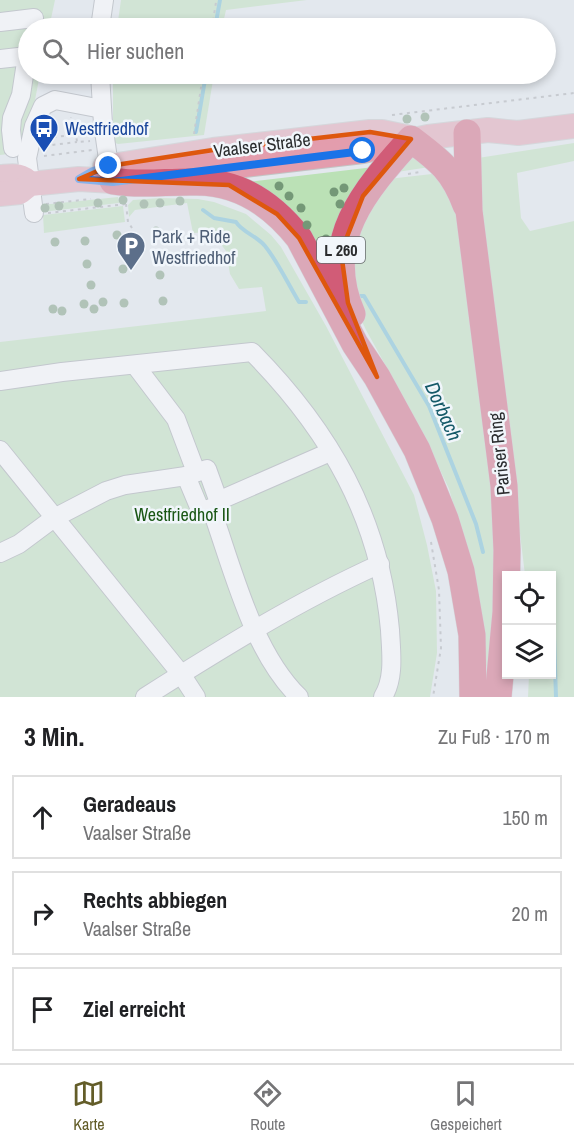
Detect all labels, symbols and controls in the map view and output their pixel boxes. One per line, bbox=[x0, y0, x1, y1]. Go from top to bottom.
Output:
search box bbox=[18, 18, 556, 84]
icon: search bbox=[39, 35, 72, 68]
text: Hier suchen bbox=[87, 36, 184, 66]
bus stop icon: Westfriedhof bbox=[28, 112, 60, 154]
place label: Westfriedhof bbox=[65, 116, 149, 141]
street label: Vaalser Straße bbox=[212, 127, 312, 163]
route start bbox=[349, 137, 375, 163]
route end bbox=[95, 152, 121, 178]
place label: Park + Ride Westfriedhof bbox=[152, 224, 236, 270]
parking icon: Park + Ride Westfriedhof bbox=[115, 230, 147, 272]
road number: L 260 bbox=[317, 237, 365, 263]
water label: Dorbach bbox=[419, 377, 469, 445]
street label: Pariser Ring bbox=[482, 411, 516, 497]
park label: Westfriedhof II bbox=[134, 502, 230, 527]
map controls bbox=[502, 571, 556, 679]
button: locate bbox=[502, 571, 556, 625]
button: layers bbox=[502, 625, 556, 679]
text: 3 Min. bbox=[24, 719, 84, 754]
text: Zu Fuß · 170 m bbox=[438, 723, 550, 750]
text: Geradeaus bbox=[83, 789, 176, 819]
icon: ahead bbox=[26, 801, 59, 834]
text: 150 m bbox=[502, 804, 548, 831]
text: Vaalser Straße bbox=[83, 819, 191, 846]
text: Rechts abbiegen bbox=[83, 885, 227, 915]
icon: right bbox=[26, 897, 59, 930]
text: 20 m bbox=[512, 900, 548, 927]
text: Vaalser Straße bbox=[83, 915, 191, 942]
icon: arrive bbox=[26, 993, 59, 1026]
text: Ziel erreicht bbox=[83, 994, 185, 1024]
tab: Karte bbox=[72, 1077, 105, 1135]
tab: Route bbox=[250, 1077, 285, 1135]
tab: Gespeichert bbox=[430, 1077, 502, 1135]

